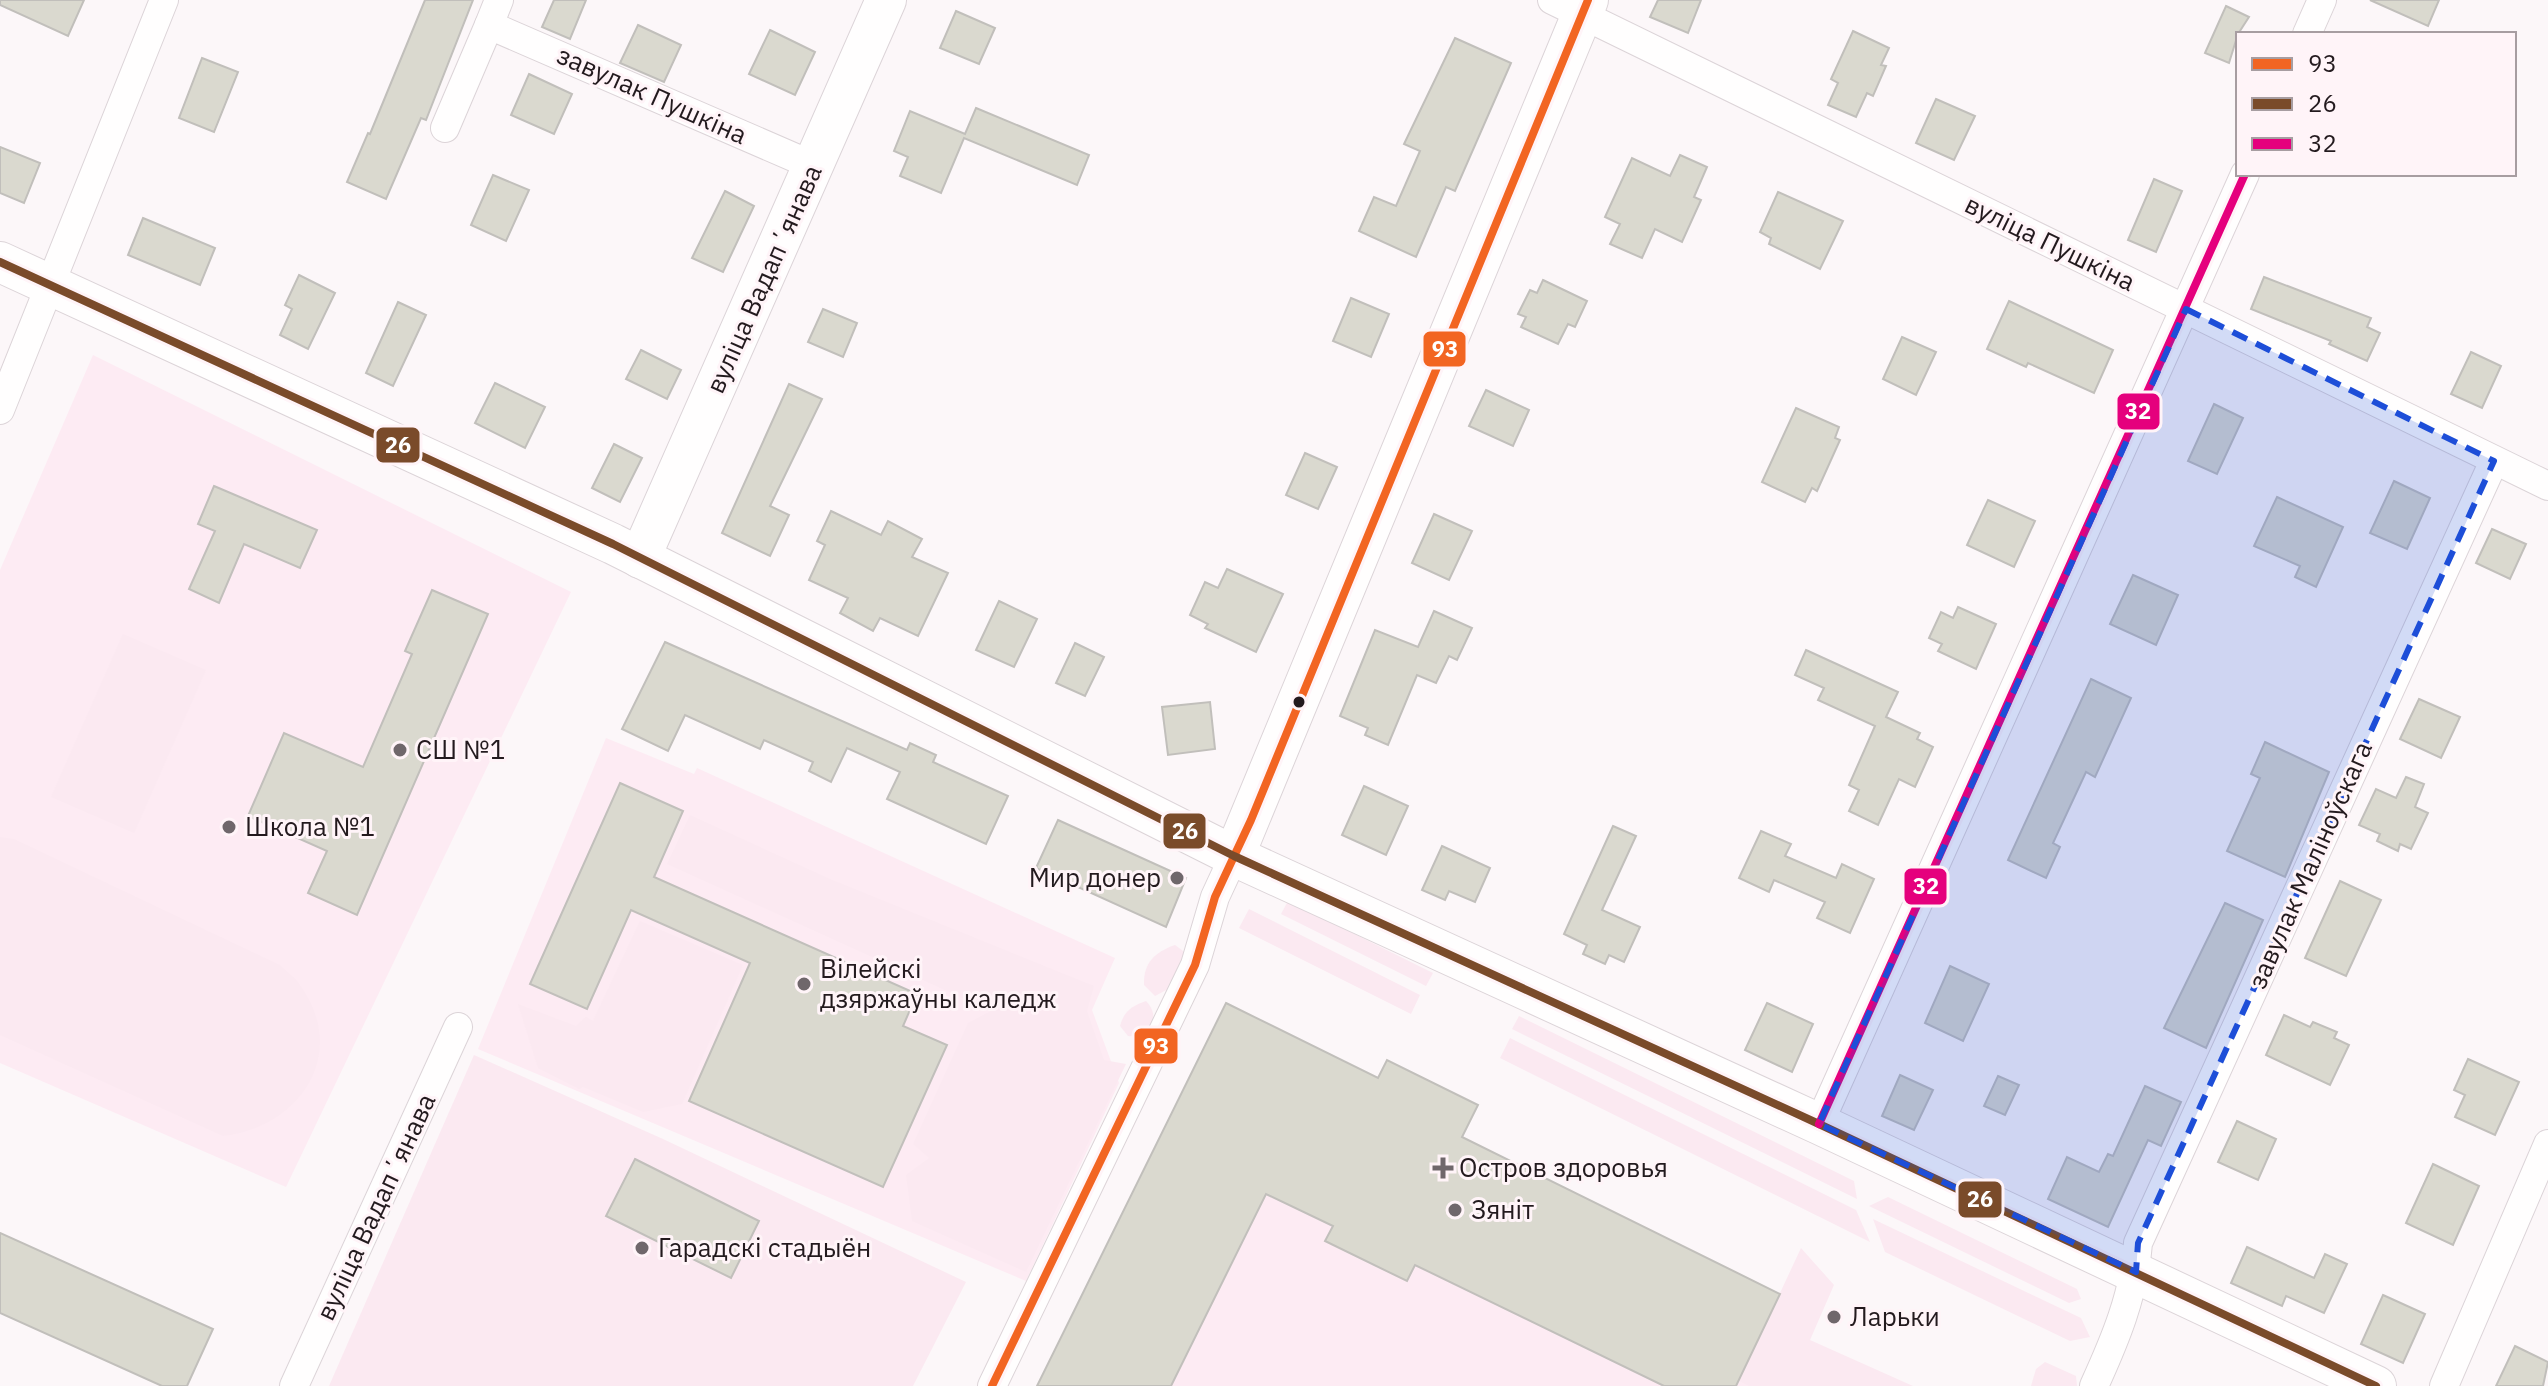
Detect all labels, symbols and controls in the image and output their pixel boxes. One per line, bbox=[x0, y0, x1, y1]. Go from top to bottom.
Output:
legend bbox=[2236, 32, 2516, 176]
street label: завулак Пушкіна bbox=[552, 37, 753, 151]
text: 93 bbox=[2308, 47, 2337, 79]
text: 26 bbox=[2308, 87, 2337, 119]
text: 32 bbox=[2308, 127, 2337, 159]
street label: вуліца Вадапʼянава bbox=[697, 159, 829, 398]
street label: вуліца Пушкіна bbox=[1960, 186, 2141, 298]
line badge: 93 bbox=[1422, 330, 1467, 368]
text: 93 bbox=[1432, 334, 1458, 363]
line badge: 32 bbox=[2116, 392, 2161, 431]
text: 32 bbox=[2125, 396, 2151, 425]
line badge: 26 bbox=[375, 426, 421, 464]
text: 26 bbox=[385, 430, 411, 459]
unlabelled marker bbox=[1291, 694, 1307, 710]
place label: СШ №1 bbox=[416, 732, 505, 766]
street label: завулак Маліноўскага bbox=[2239, 736, 2379, 994]
marker: СШ №1 bbox=[391, 741, 409, 759]
place label: Школа №1 bbox=[245, 809, 375, 843]
line badge: 26 bbox=[1162, 812, 1207, 850]
text: 26 bbox=[1172, 816, 1198, 845]
marker: Школа №1 bbox=[220, 818, 238, 836]
place label: Мир донер bbox=[1029, 860, 1161, 894]
line badge: 32 bbox=[1903, 867, 1948, 906]
marker: Мир донер bbox=[1168, 869, 1186, 887]
text: 32 bbox=[1913, 871, 1939, 900]
place label: Вілейскі дзяржаўны каледж bbox=[820, 951, 1057, 1015]
marker: Вілейскі дзяржаўны каледж bbox=[795, 975, 813, 993]
line badge: 93 bbox=[1133, 1027, 1179, 1065]
text: 93 bbox=[1143, 1031, 1169, 1060]
street label: вуліца Вадапʼянава bbox=[308, 1088, 443, 1325]
place label: Остров здоровья bbox=[1459, 1150, 1668, 1184]
marker: Остров здоровья bbox=[1434, 1159, 1452, 1177]
line badge: 26 bbox=[1957, 1180, 2003, 1219]
text: 26 bbox=[1967, 1184, 1993, 1213]
place label: Зяніт bbox=[1471, 1192, 1534, 1226]
marker: Зяніт bbox=[1446, 1201, 1464, 1219]
place label: Гарадскі стадыён bbox=[658, 1230, 871, 1264]
marker: Гарадскі стадыён bbox=[633, 1239, 651, 1257]
place label: Ларьки bbox=[1850, 1299, 1940, 1333]
marker: Ларьки bbox=[1825, 1308, 1843, 1326]

